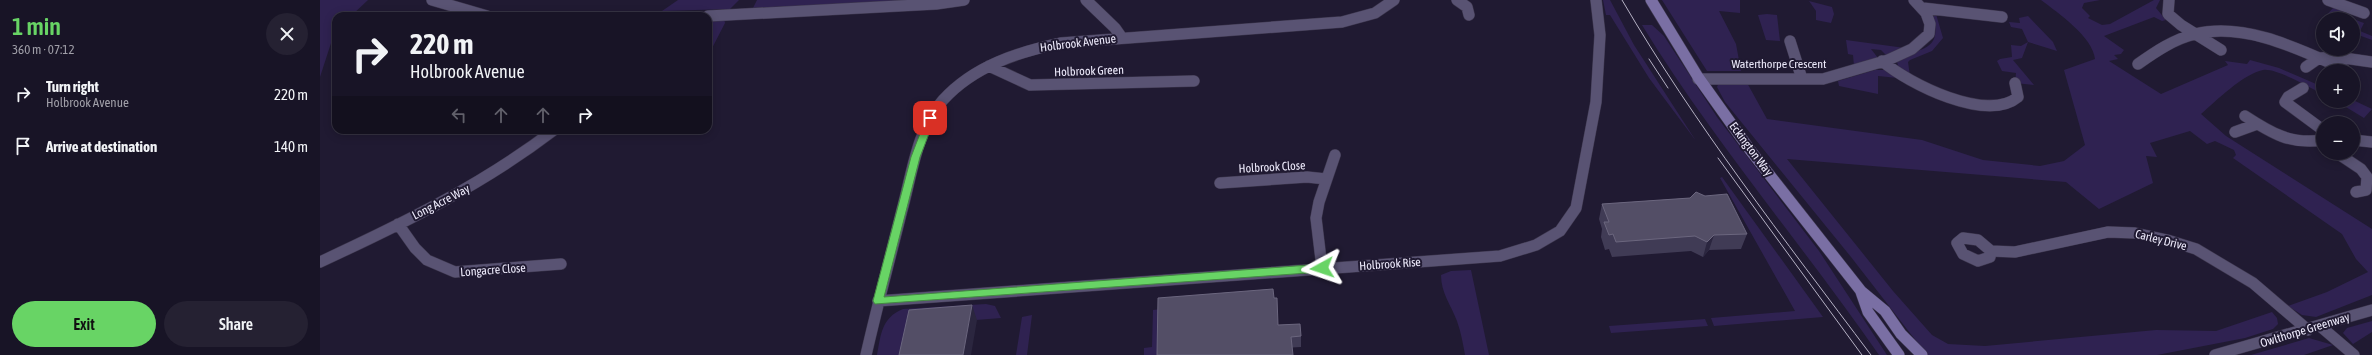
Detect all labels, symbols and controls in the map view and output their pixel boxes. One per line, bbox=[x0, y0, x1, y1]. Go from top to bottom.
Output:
map controls bbox=[2316, 12, 2360, 160]
button: sound bbox=[2316, 12, 2360, 56]
text: 1 min bbox=[12, 13, 61, 40]
button: close bbox=[266, 13, 308, 55]
icon: right bbox=[344, 28, 396, 80]
text: 220 m bbox=[410, 28, 473, 60]
street label: Holbrook Avenue bbox=[1039, 31, 1117, 55]
text: 360 m · 07:12 bbox=[12, 42, 75, 57]
street label: Waterthorpe Crescent bbox=[1731, 57, 1827, 71]
text: Holbrook Avenue bbox=[410, 61, 525, 82]
street label: Holbrook Green bbox=[1054, 63, 1124, 79]
button: + bbox=[2316, 64, 2360, 108]
text: Turn right bbox=[46, 78, 99, 95]
icon: right bbox=[12, 83, 34, 105]
text: 220 m bbox=[274, 86, 308, 103]
text: Holbrook Avenue bbox=[46, 95, 129, 110]
pin bbox=[913, 101, 947, 135]
icon: left bbox=[448, 104, 470, 126]
icon: ahead bbox=[490, 104, 512, 126]
icon: ahead bbox=[532, 104, 554, 126]
icon: right bbox=[574, 104, 596, 126]
icon: arrive bbox=[919, 107, 941, 129]
button: − bbox=[2316, 116, 2360, 160]
street label: Eckington Way bbox=[1726, 119, 1776, 179]
icon: arrive bbox=[12, 135, 34, 157]
text: Arrive at destination bbox=[46, 138, 157, 155]
text: 140 m bbox=[274, 138, 308, 155]
street label: Holbrook Close bbox=[1238, 158, 1306, 176]
street label: Long Acre Way bbox=[410, 182, 472, 222]
street label: Carley Drive bbox=[2134, 227, 2188, 253]
position arrow bbox=[1301, 247, 1343, 289]
street label: Holbrook Rise bbox=[1359, 255, 1421, 273]
street label: Longacre Close bbox=[460, 261, 526, 279]
button: Exit bbox=[12, 301, 156, 347]
button: Share bbox=[164, 301, 308, 347]
street label: Owlthorpe Greenway bbox=[2259, 310, 2351, 350]

